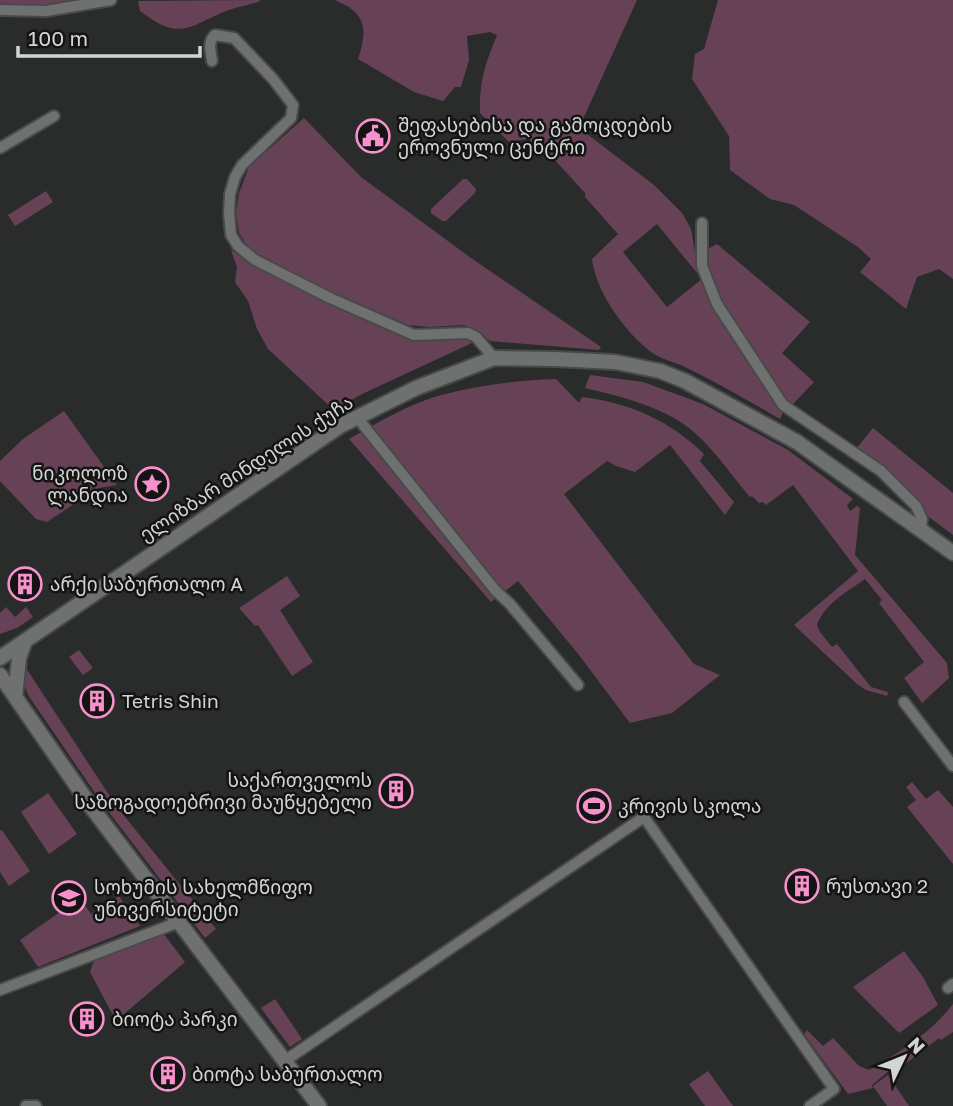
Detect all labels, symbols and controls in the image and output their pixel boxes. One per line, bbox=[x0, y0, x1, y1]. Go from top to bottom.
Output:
scale bar bbox=[18, 14, 200, 58]
text: 100 m bbox=[28, 25, 88, 51]
place label: შეფასებისა და გამოცდების ეროვნული ცენტრი bbox=[398, 113, 672, 160]
public building icon: შეფასებისა და გამოცდების ეროვნული ცენტრი bbox=[354, 117, 392, 155]
street label: ელიზბარ მინდელის ქუჩა bbox=[135, 390, 358, 547]
place label: ნიკოლოზ ლანდია bbox=[32, 461, 128, 508]
place icon: ნიკოლოზ ლანდია bbox=[133, 465, 171, 503]
building icon: არქი საბურთალო A bbox=[6, 565, 44, 603]
place label: არქი საბურთალო A bbox=[50, 572, 243, 597]
building icon: Tetris Shin bbox=[78, 682, 116, 720]
place label: Tetris Shin bbox=[122, 689, 219, 712]
place label: საქართველოს საზოგადოებრივი მაუწყებელი bbox=[74, 768, 372, 815]
building icon: საქართველოს საზოგადოებრივი მაუწყებელი bbox=[377, 772, 415, 810]
sports icon: კრივის სკოლა bbox=[575, 787, 613, 825]
place label: კრივის სკოლა bbox=[618, 794, 761, 819]
building icon: რუსთავი 2 bbox=[783, 867, 821, 905]
place label: რუსთავი 2 bbox=[826, 874, 928, 898]
place label: სოხუმის სახელმწიფო უნივერსიტეტი bbox=[94, 875, 313, 921]
school or university icon: სოხუმის სახელმწიფო უნივერსიტეტი bbox=[50, 879, 88, 917]
building icon: ბიოტა პარკი bbox=[68, 1000, 106, 1038]
place label: ბიოტა პარკი bbox=[112, 1007, 238, 1031]
north arrow bbox=[869, 1022, 939, 1092]
text: N bbox=[903, 1032, 930, 1058]
building icon: ბიოტა საბურთალო bbox=[149, 1055, 187, 1093]
place label: ბიოტა საბურთალო bbox=[192, 1062, 383, 1087]

